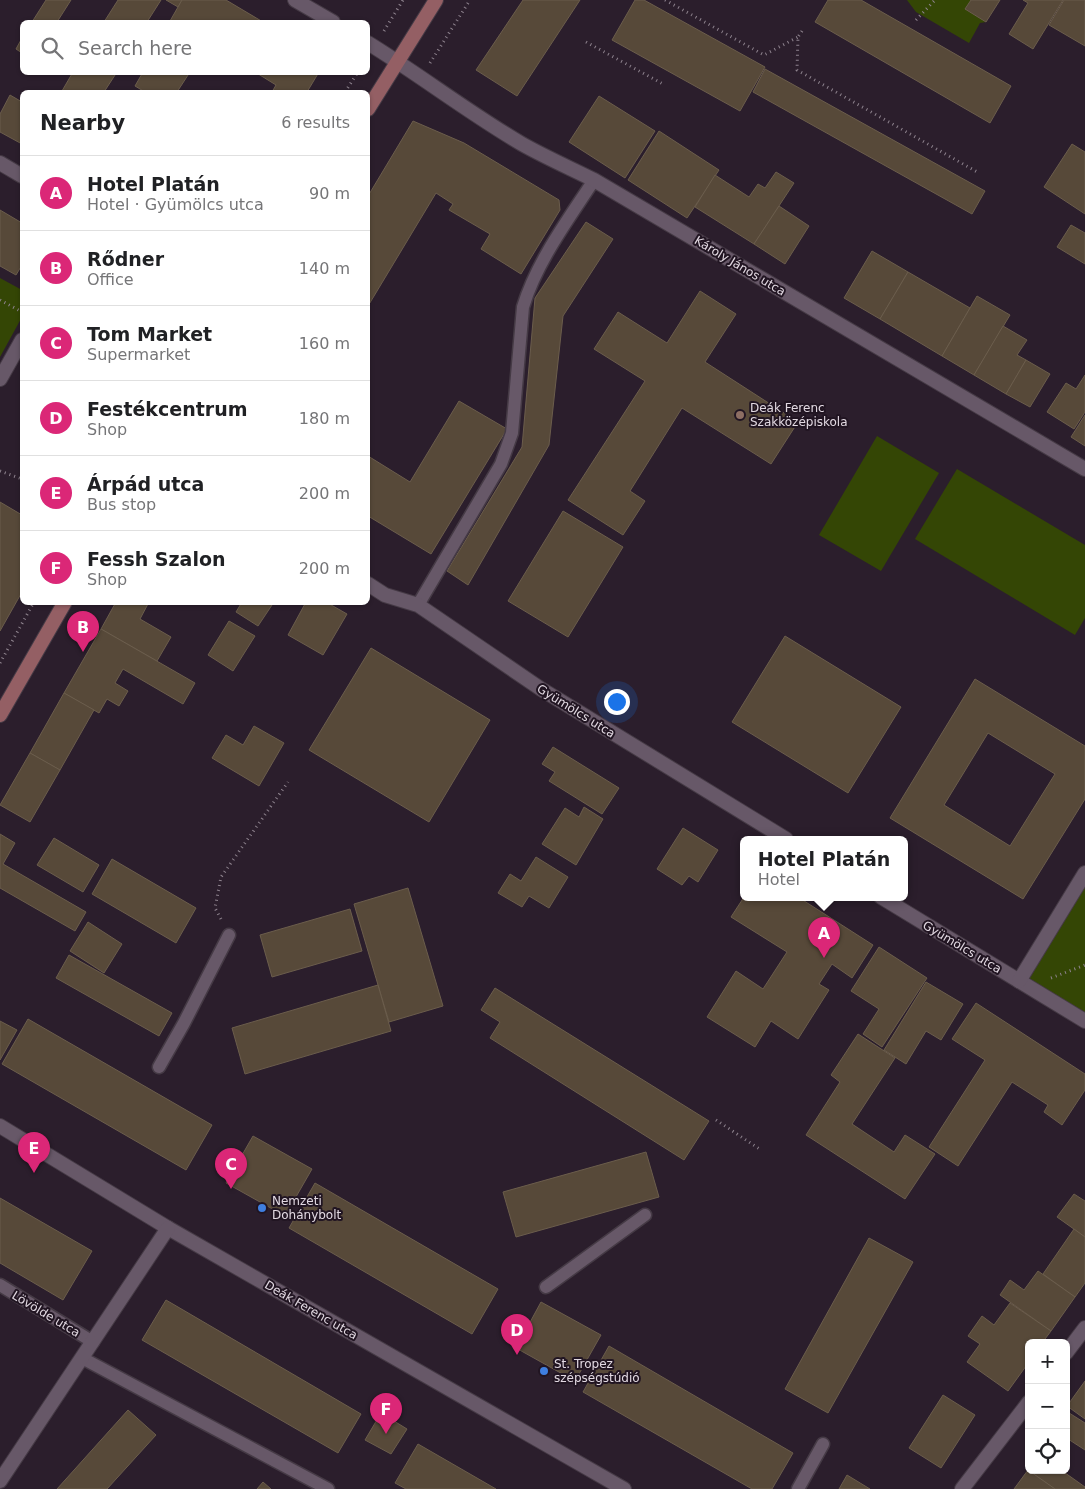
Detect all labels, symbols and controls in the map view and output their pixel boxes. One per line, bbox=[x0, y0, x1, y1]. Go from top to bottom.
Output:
search box bbox=[20, 20, 370, 75]
icon: search bbox=[38, 34, 66, 62]
text: Search here bbox=[78, 37, 192, 59]
text: Nearby bbox=[40, 111, 125, 135]
text: 6 results bbox=[281, 113, 350, 132]
text: Hotel Platán bbox=[87, 173, 220, 195]
text: A bbox=[50, 184, 62, 203]
text: 90 m bbox=[309, 184, 350, 203]
text: Hotel · Gyümölcs utca bbox=[87, 195, 264, 214]
street label: Károly János utca bbox=[692, 233, 788, 299]
text: Rődner bbox=[87, 248, 164, 270]
text: B bbox=[50, 259, 62, 278]
text: 140 m bbox=[299, 259, 350, 278]
text: Office bbox=[87, 270, 134, 289]
text: Tom Market bbox=[87, 323, 212, 345]
text: C bbox=[50, 334, 62, 353]
text: 160 m bbox=[299, 334, 350, 353]
text: Supermarket bbox=[87, 345, 190, 364]
text: Festékcentrum bbox=[87, 398, 247, 420]
place label: Deák Ferenc Szakközépiskola bbox=[750, 401, 848, 429]
text: D bbox=[49, 409, 63, 428]
text: 180 m bbox=[299, 409, 350, 428]
marker: Deák Ferenc Szakközépiskola bbox=[734, 409, 746, 421]
text: Shop bbox=[87, 420, 127, 439]
text: Árpád utca bbox=[87, 473, 204, 495]
text: E bbox=[51, 484, 61, 503]
text: 200 m bbox=[299, 484, 350, 503]
text: Bus stop bbox=[87, 495, 156, 514]
text: Fessh Szalon bbox=[87, 548, 226, 570]
text: F bbox=[51, 559, 61, 578]
text: 200 m bbox=[299, 559, 350, 578]
text: Shop bbox=[87, 570, 127, 589]
pin: B bbox=[67, 611, 99, 652]
street label: Gyümölcs utca bbox=[534, 681, 618, 741]
your location bbox=[604, 689, 630, 715]
popup bbox=[740, 836, 908, 901]
text: Hotel Platán bbox=[758, 848, 890, 870]
text: Hotel bbox=[758, 870, 800, 889]
pin: A bbox=[808, 917, 840, 958]
street label: Gyümölcs utca bbox=[920, 918, 1004, 976]
pin: E bbox=[18, 1132, 50, 1173]
pin: C bbox=[215, 1148, 247, 1189]
place label: Nemzeti Dohánybolt bbox=[272, 1194, 342, 1222]
marker: Nemzeti Dohánybolt bbox=[256, 1202, 268, 1214]
street label: Deák Ferenc utca bbox=[262, 1278, 360, 1342]
street label: Lövölde utca bbox=[10, 1288, 82, 1340]
pin: D bbox=[501, 1314, 533, 1355]
map controls bbox=[1025, 1339, 1070, 1474]
button: + bbox=[1025, 1339, 1070, 1384]
place label: St. Tropez szépségstúdió bbox=[554, 1357, 640, 1385]
marker: St. Tropez szépségstúdió bbox=[538, 1365, 550, 1377]
button: − bbox=[1025, 1384, 1070, 1429]
pin: F bbox=[370, 1393, 402, 1434]
button: locate bbox=[1025, 1429, 1070, 1474]

